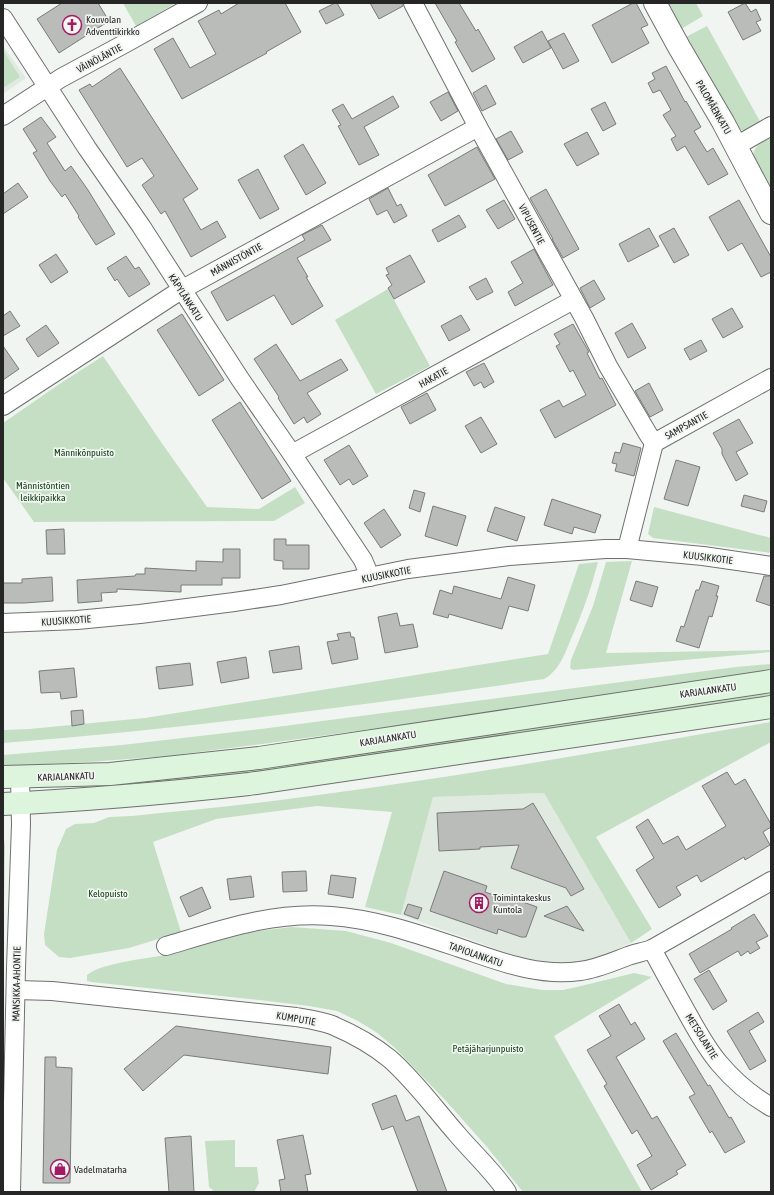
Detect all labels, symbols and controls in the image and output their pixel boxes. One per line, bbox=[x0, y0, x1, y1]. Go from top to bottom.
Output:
church icon: Kouvolan Adventtikirkko bbox=[61, 14, 83, 36]
place label: Kouvolan Adventtikirkko bbox=[86, 14, 140, 37]
street label: VÄINÖLÄNTIE bbox=[75, 42, 124, 75]
street label: PALOMÄENKATU bbox=[694, 78, 733, 136]
street label: VIPUSENTIE bbox=[516, 202, 547, 247]
street label: MÄNNISTÖNTIE bbox=[209, 240, 265, 278]
street label: KÄPYLÄNKATU bbox=[166, 272, 205, 323]
street label: HAKATIE bbox=[417, 365, 450, 390]
street label: SAMPSANTIE bbox=[663, 409, 710, 442]
park label: Männikönpuisto bbox=[54, 447, 114, 458]
park label: Männistöntien leikkipaikka bbox=[16, 480, 70, 503]
street label: KUUSIKKOTIE bbox=[683, 549, 734, 566]
street label: KUUSIKKOTIE bbox=[361, 564, 412, 585]
street label: KUUSIKKOTIE bbox=[41, 613, 92, 628]
street label: KARJALANKATU bbox=[679, 681, 737, 700]
street label: KARJALANKATU bbox=[359, 729, 417, 748]
street label: KARJALANKATU bbox=[37, 770, 95, 783]
park label: Kelopuisto bbox=[88, 888, 128, 899]
building icon: Toimintakeskus Kuntola bbox=[468, 892, 490, 914]
place label: Toimintakeskus Kuntola bbox=[493, 892, 551, 915]
street label: TAPIOLANKATU bbox=[447, 940, 504, 969]
street label: MANSIKKA-AHONTIE bbox=[10, 946, 23, 1022]
street label: KUMPUTIE bbox=[276, 1010, 317, 1027]
street label: METSOLANTIE bbox=[683, 1012, 720, 1062]
park label: Petäjäharjunpuisto bbox=[452, 1043, 524, 1054]
shop icon: Vadelmatarha bbox=[49, 1158, 71, 1180]
place label: Vadelmatarha bbox=[74, 1164, 127, 1175]

